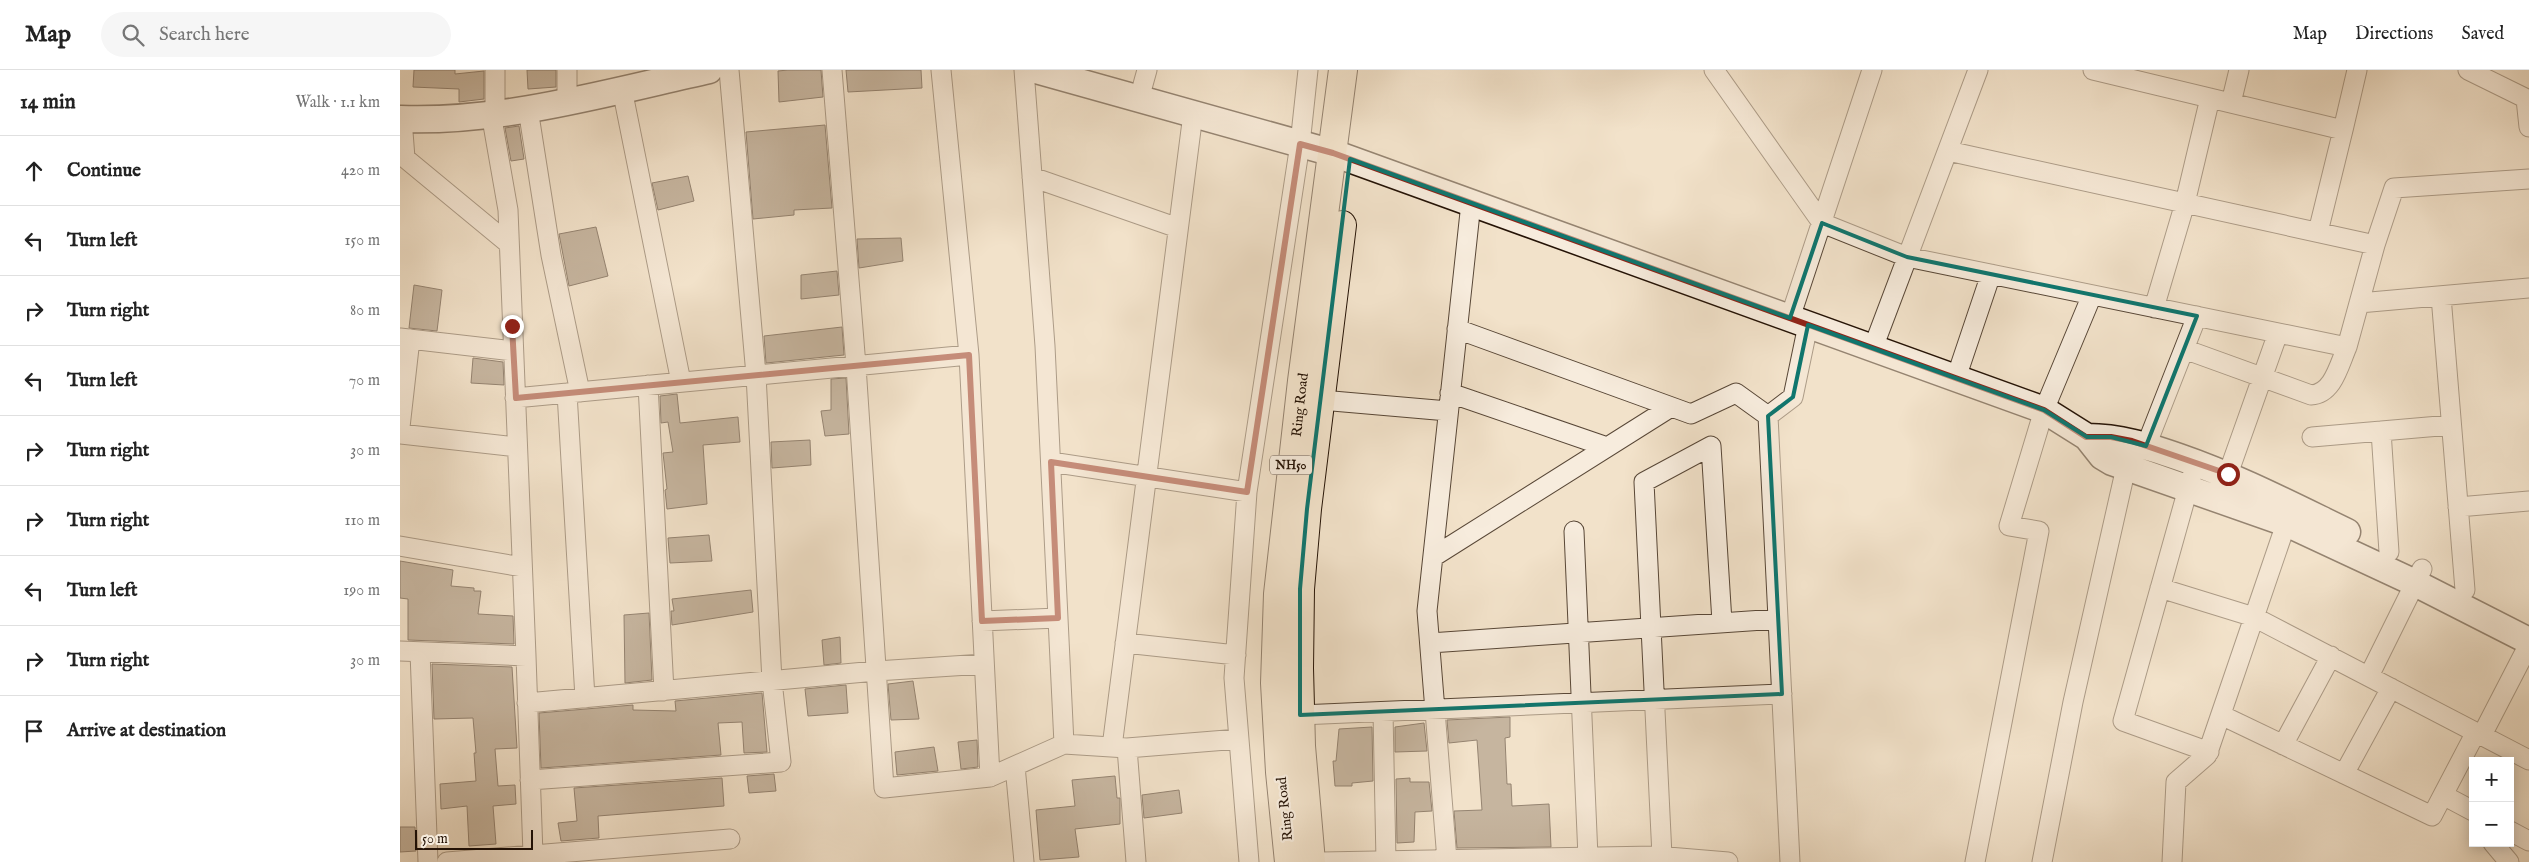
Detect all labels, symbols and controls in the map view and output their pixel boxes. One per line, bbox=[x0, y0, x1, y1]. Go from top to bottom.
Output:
search box bbox=[101, 12, 451, 57]
text: Map bbox=[25, 19, 71, 50]
icon: search bbox=[119, 21, 147, 49]
text: Search here bbox=[159, 23, 250, 47]
text: Map bbox=[2293, 23, 2327, 46]
text: Directions bbox=[2355, 23, 2433, 46]
text: Saved bbox=[2461, 23, 2504, 46]
text: 14 min bbox=[20, 89, 76, 116]
text: Walk · 1.1 km bbox=[296, 93, 380, 113]
icon: ahead bbox=[20, 157, 48, 185]
text: Continue bbox=[67, 159, 141, 183]
text: 420 m bbox=[341, 161, 380, 181]
icon: left bbox=[20, 227, 48, 255]
text: Turn left bbox=[67, 229, 138, 253]
text: 150 m bbox=[345, 231, 380, 251]
icon: right bbox=[20, 297, 48, 325]
text: Turn right bbox=[67, 299, 149, 323]
text: 80 m bbox=[350, 301, 380, 321]
route end bbox=[501, 315, 524, 338]
icon: left bbox=[20, 367, 48, 395]
text: Turn left bbox=[67, 369, 138, 393]
text: 70 m bbox=[349, 371, 380, 391]
street label: Ring Road bbox=[1288, 371, 1313, 438]
icon: right bbox=[20, 437, 48, 465]
text: Turn right bbox=[67, 439, 149, 463]
text: 30 m bbox=[350, 441, 380, 461]
road number: NH50 bbox=[1270, 456, 1312, 474]
route start bbox=[2217, 463, 2240, 486]
icon: right bbox=[20, 507, 48, 535]
text: Turn right bbox=[67, 509, 149, 533]
text: 110 m bbox=[344, 511, 380, 531]
icon: left bbox=[20, 577, 48, 605]
text: Turn left bbox=[67, 579, 138, 603]
text: 190 m bbox=[343, 581, 380, 601]
icon: right bbox=[20, 647, 48, 675]
text: Turn right bbox=[67, 649, 149, 673]
text: 30 m bbox=[350, 651, 380, 671]
icon: arrive bbox=[20, 717, 48, 745]
text: Arrive at destination bbox=[67, 719, 226, 743]
map controls bbox=[2469, 757, 2514, 847]
button: + bbox=[2469, 757, 2514, 802]
street label: Ring Road bbox=[1273, 776, 1297, 842]
button: − bbox=[2469, 802, 2514, 847]
scale bar bbox=[415, 827, 532, 850]
text: 50 m bbox=[422, 830, 448, 848]

